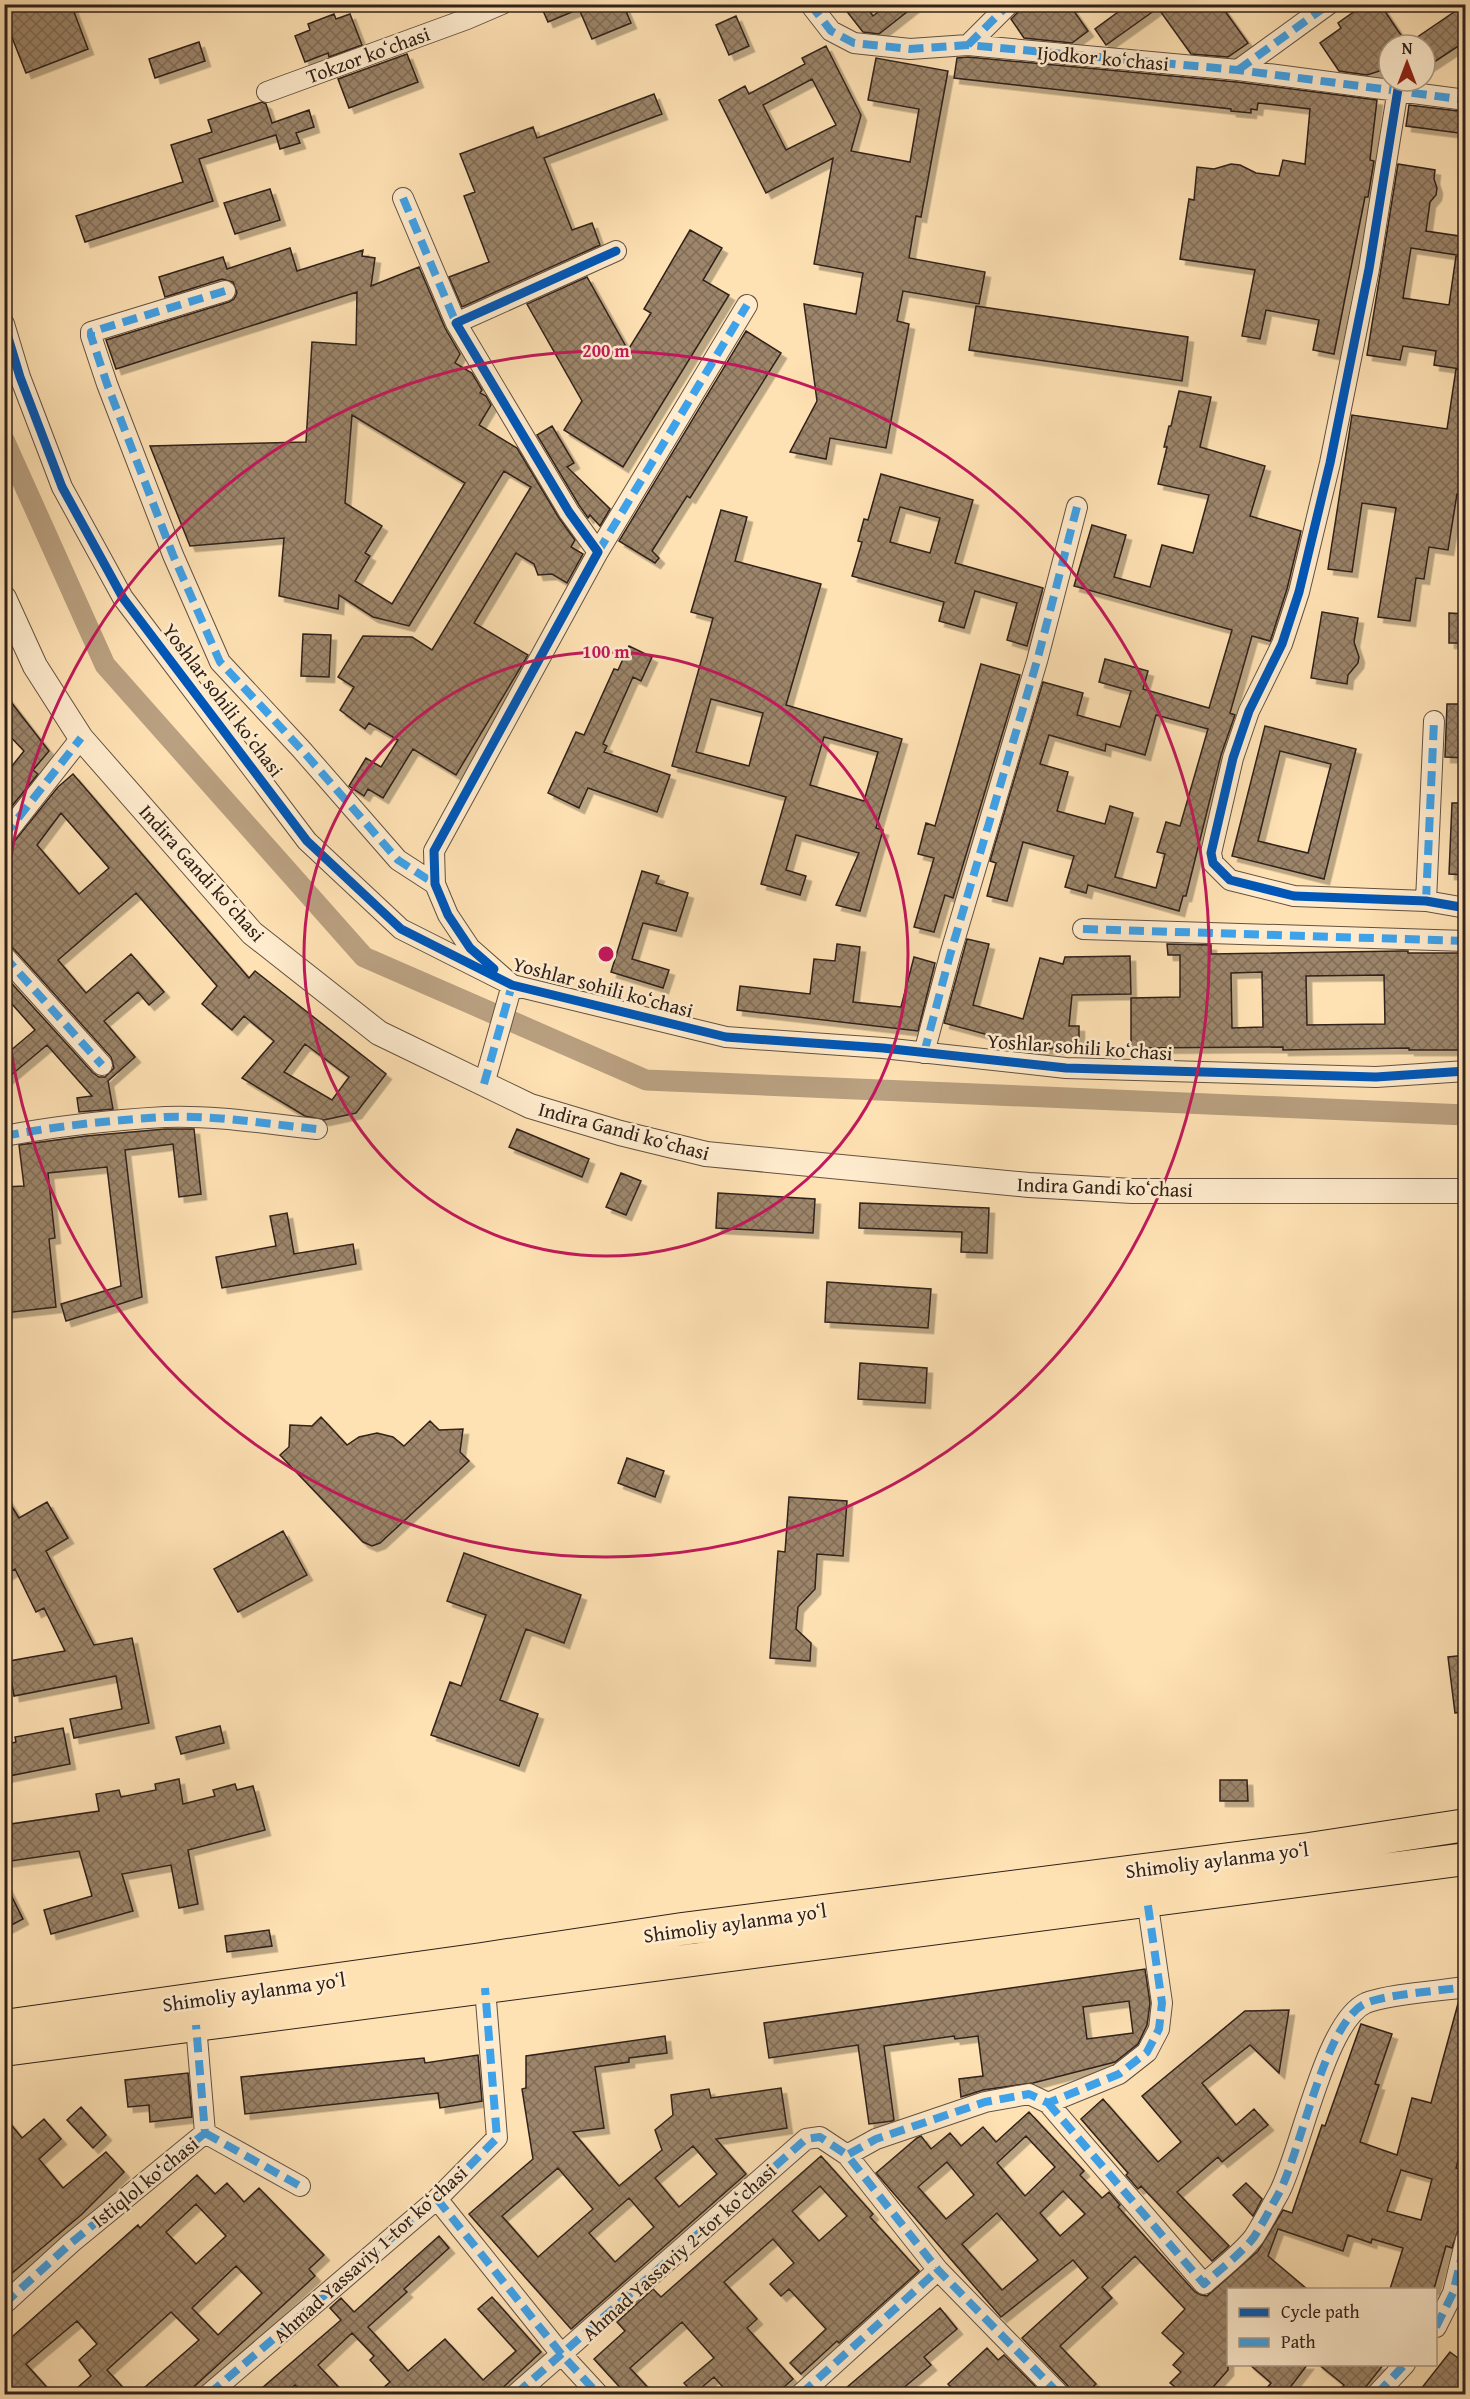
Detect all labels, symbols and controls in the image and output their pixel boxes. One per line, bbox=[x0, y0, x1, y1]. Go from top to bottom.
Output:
street label: Tokzor koʻchasi bbox=[302, 19, 434, 90]
north arrow bbox=[1377, 33, 1437, 93]
text: N bbox=[1402, 36, 1413, 60]
street label: Ijodkor koʻchasi bbox=[1036, 37, 1171, 78]
text: 200 m bbox=[582, 337, 630, 364]
street label: Yoshlar sohili koʻchasi bbox=[156, 617, 291, 783]
text: 100 m bbox=[582, 638, 630, 665]
street label: Indira Gandi koʻchasi bbox=[133, 798, 272, 948]
centre of rings bbox=[596, 944, 616, 964]
street label: Yoshlar sohili koʻchasi bbox=[510, 948, 697, 1025]
street label: Yoshlar sohili koʻchasi bbox=[986, 1026, 1174, 1067]
street label: Indira Gandi koʻchasi bbox=[535, 1094, 713, 1167]
street label: Indira Gandi koʻchasi bbox=[1017, 1169, 1194, 1204]
street label: Shimoliy aylanma yoʻl bbox=[1124, 1834, 1311, 1885]
street label: Shimoliy aylanma yoʻl bbox=[642, 1895, 829, 1950]
street label: Shimoliy aylanma yoʻl bbox=[161, 1964, 348, 2019]
street label: Istiqlol ko‘chasi bbox=[85, 2129, 205, 2234]
street label: Ahmad Yassaviy 2-tor koʻchasi bbox=[575, 2156, 783, 2347]
street label: Ahmad Yassaviy 1-tor koʻchasi bbox=[266, 2158, 474, 2349]
legend bbox=[1227, 2288, 1437, 2366]
text: Cycle path bbox=[1281, 2298, 1360, 2325]
text: Path bbox=[1281, 2328, 1316, 2355]

